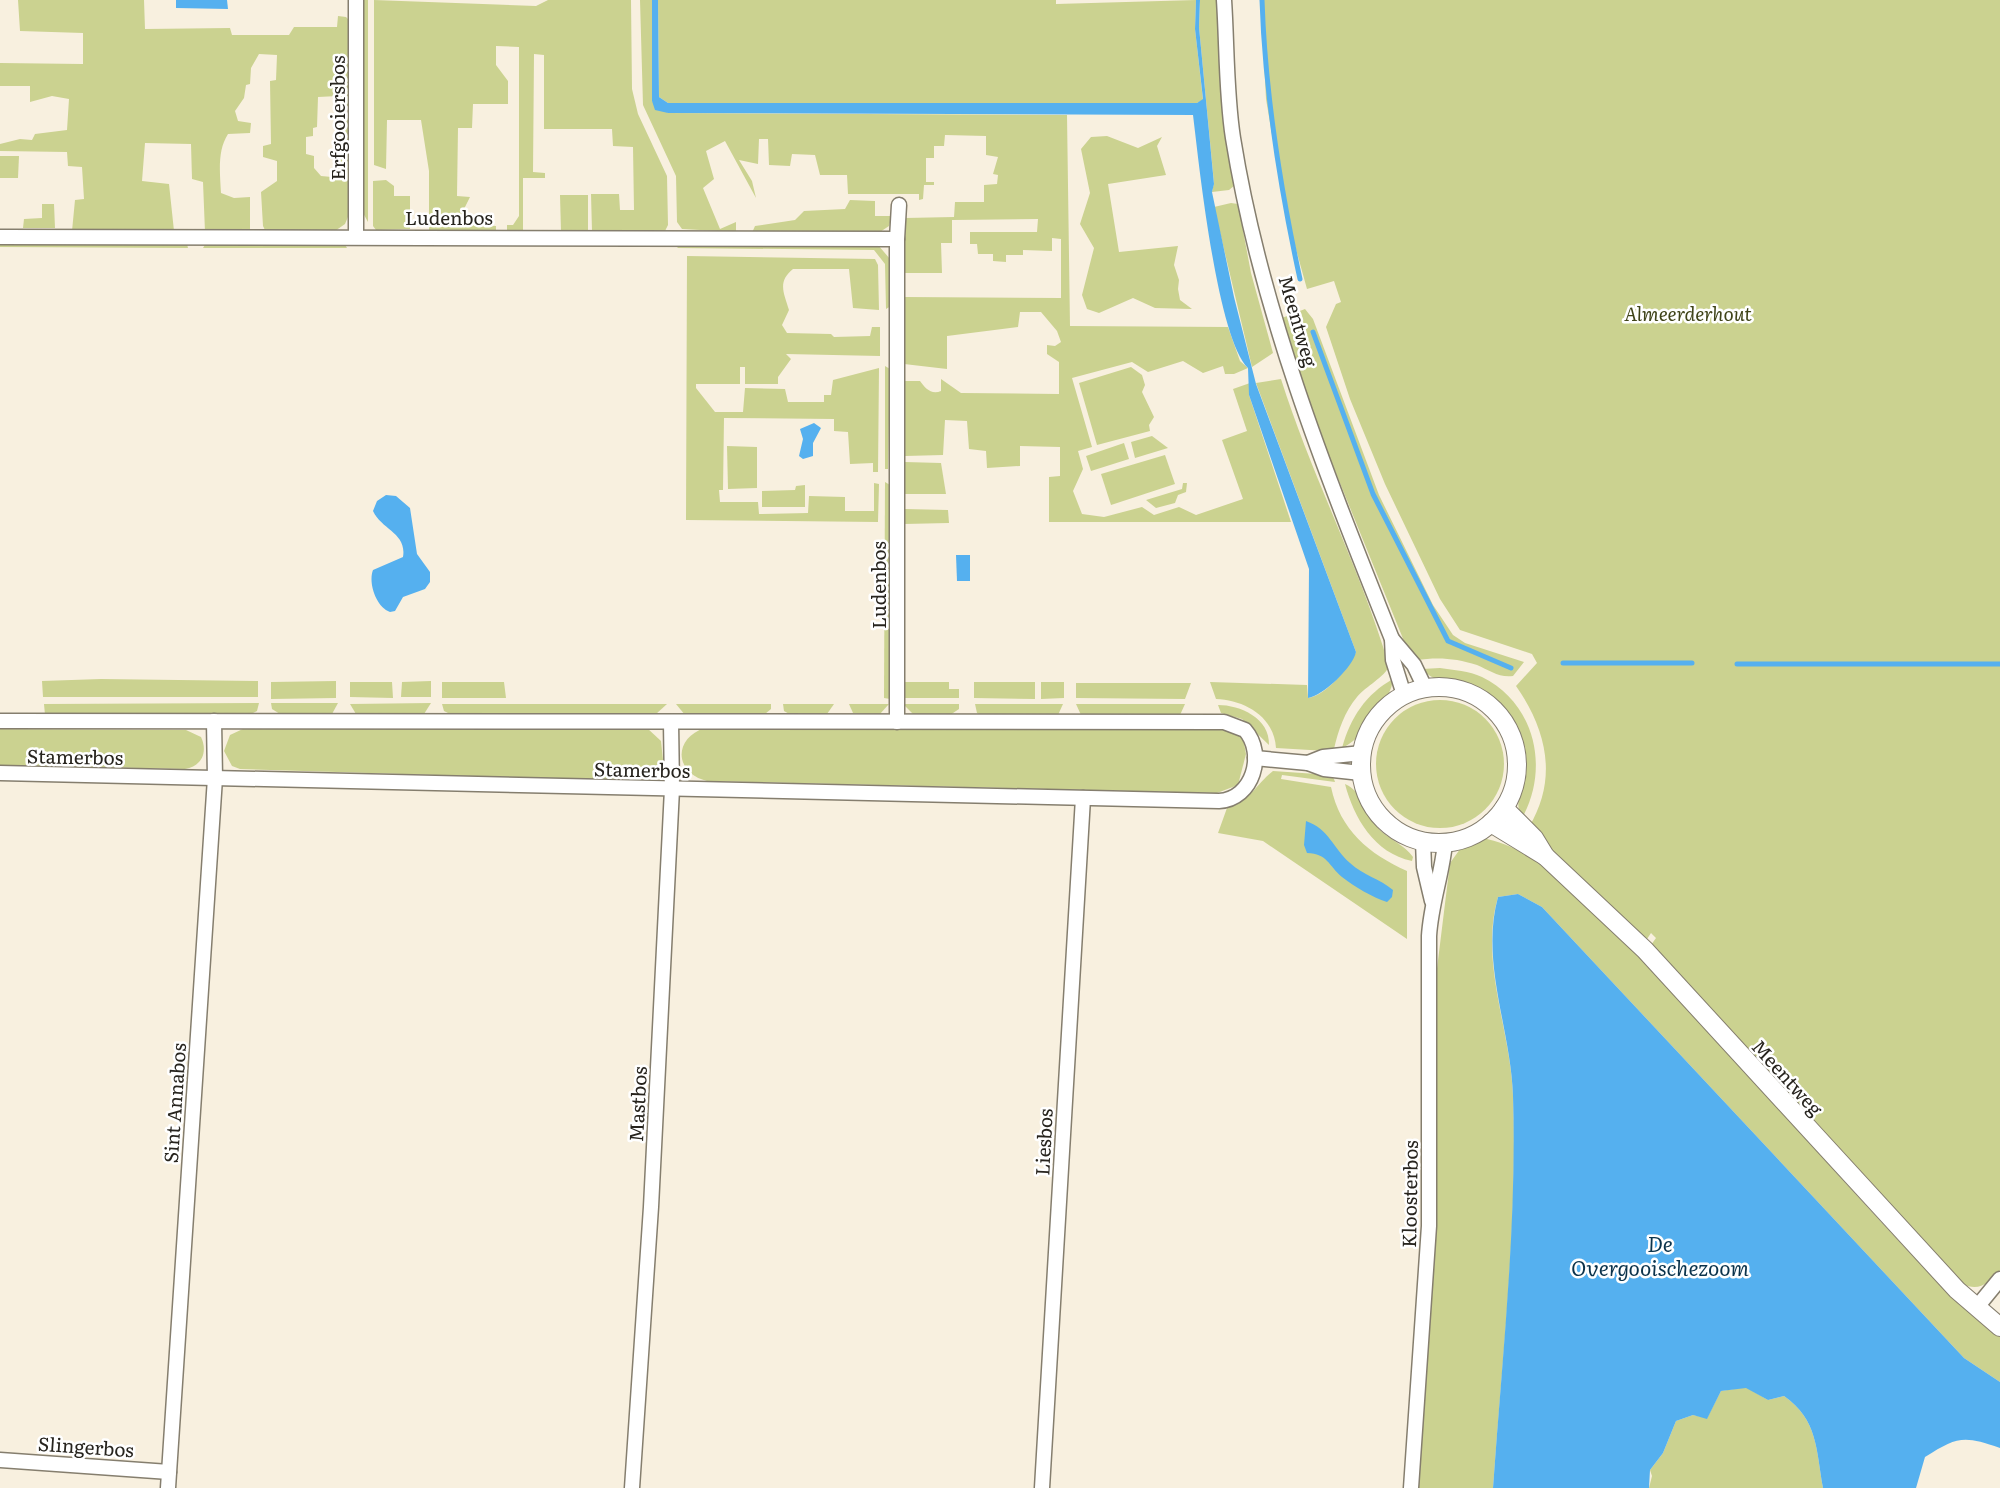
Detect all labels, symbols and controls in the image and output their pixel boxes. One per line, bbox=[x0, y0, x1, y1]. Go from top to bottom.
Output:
street label: Erfgooiersbos bbox=[323, 55, 351, 181]
street label: Ludenbos bbox=[405, 203, 493, 231]
street label: Meentweg bbox=[1273, 272, 1326, 370]
park label: Almeerderhout bbox=[1624, 299, 1752, 327]
street label: Ludenbos bbox=[864, 541, 892, 629]
street label: Stamerbos bbox=[27, 741, 124, 771]
street label: Stamerbos bbox=[594, 754, 691, 784]
street label: Meentweg bbox=[1746, 1033, 1830, 1122]
street label: Sint Annabos bbox=[156, 1042, 192, 1164]
street label: Mastbos bbox=[621, 1065, 653, 1143]
street label: Liesbos bbox=[1027, 1107, 1059, 1176]
street label: Kloosterbos bbox=[1394, 1140, 1424, 1248]
water label: De Overgooischezoom bbox=[1571, 1227, 1750, 1282]
street label: Slingerbos bbox=[37, 1429, 135, 1463]

